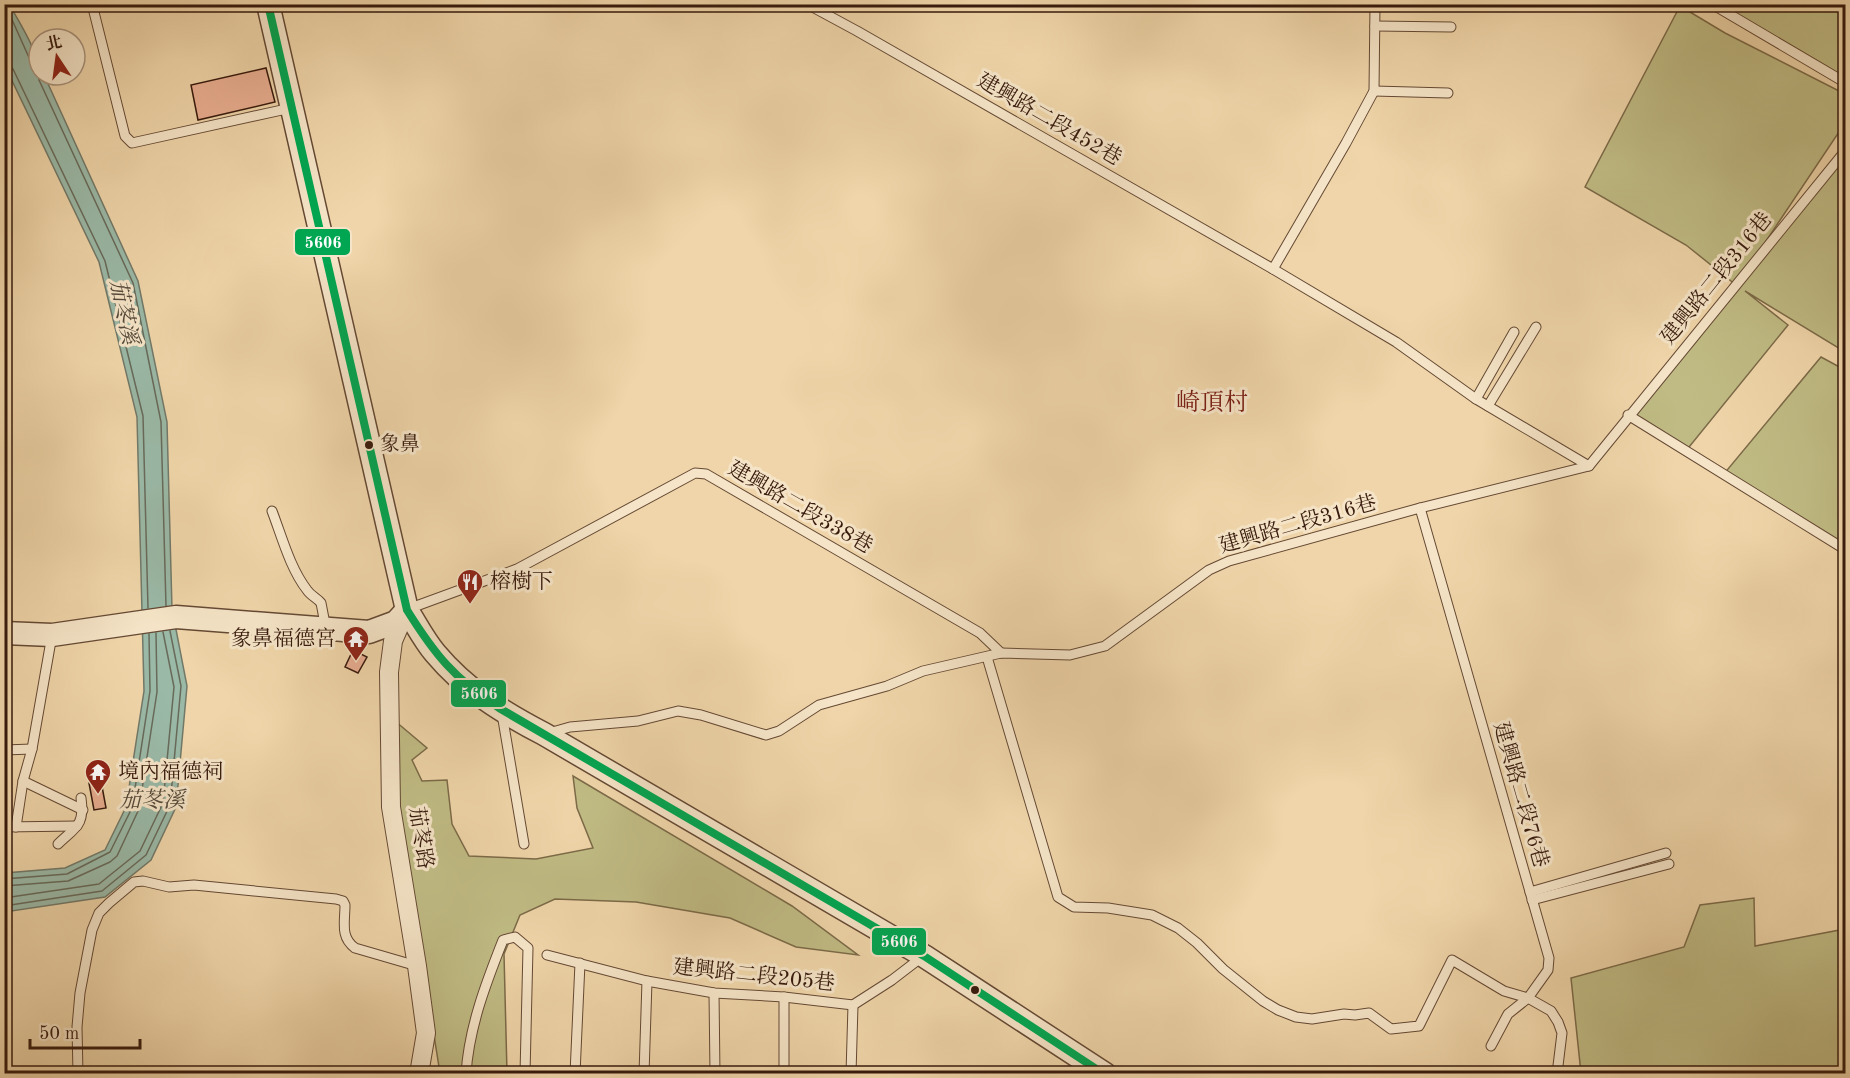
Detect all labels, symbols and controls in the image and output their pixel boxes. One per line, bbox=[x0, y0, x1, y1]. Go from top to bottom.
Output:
north arrow bbox=[27, 27, 87, 87]
text: 北 bbox=[44, 33, 64, 54]
street label: 建興路二段452巷 bbox=[973, 69, 1126, 170]
street label: 建興路二段316巷 bbox=[1656, 208, 1776, 349]
line badge: 5606 bbox=[294, 228, 351, 256]
text: 5606 bbox=[304, 236, 342, 252]
water label: 茄苳溪 bbox=[105, 277, 143, 349]
district label: 崎頂村 bbox=[1176, 389, 1248, 416]
place label: 象鼻 bbox=[380, 433, 420, 455]
marker: 象鼻 bbox=[363, 439, 375, 451]
street label: 建興路二段338巷 bbox=[724, 457, 877, 558]
street label: 建興路二段316巷 bbox=[1216, 491, 1379, 557]
restaurant icon: 榕樹下 bbox=[455, 567, 485, 605]
place label: 榕樹下 bbox=[490, 570, 553, 593]
temple icon: 象鼻福德宮 bbox=[341, 624, 371, 662]
place label: 象鼻福德宮 bbox=[231, 627, 336, 650]
line badge: 5606 bbox=[450, 679, 507, 708]
text: 5606 bbox=[460, 687, 498, 703]
street label: 建興路二段76巷 bbox=[1489, 719, 1553, 870]
temple icon: 境內福德祠 bbox=[83, 757, 113, 795]
place label: 境內福德祠 bbox=[118, 760, 223, 783]
water label: 茄苳溪 bbox=[119, 788, 187, 812]
street label: 茄苳路 bbox=[405, 805, 437, 871]
line badge: 5606 bbox=[871, 927, 927, 956]
text: 5606 bbox=[880, 935, 918, 951]
street label: 建興路二段205巷 bbox=[672, 955, 836, 995]
unlabelled marker bbox=[969, 984, 981, 996]
scale bar bbox=[30, 1012, 140, 1050]
text: 50 m bbox=[39, 1025, 79, 1043]

